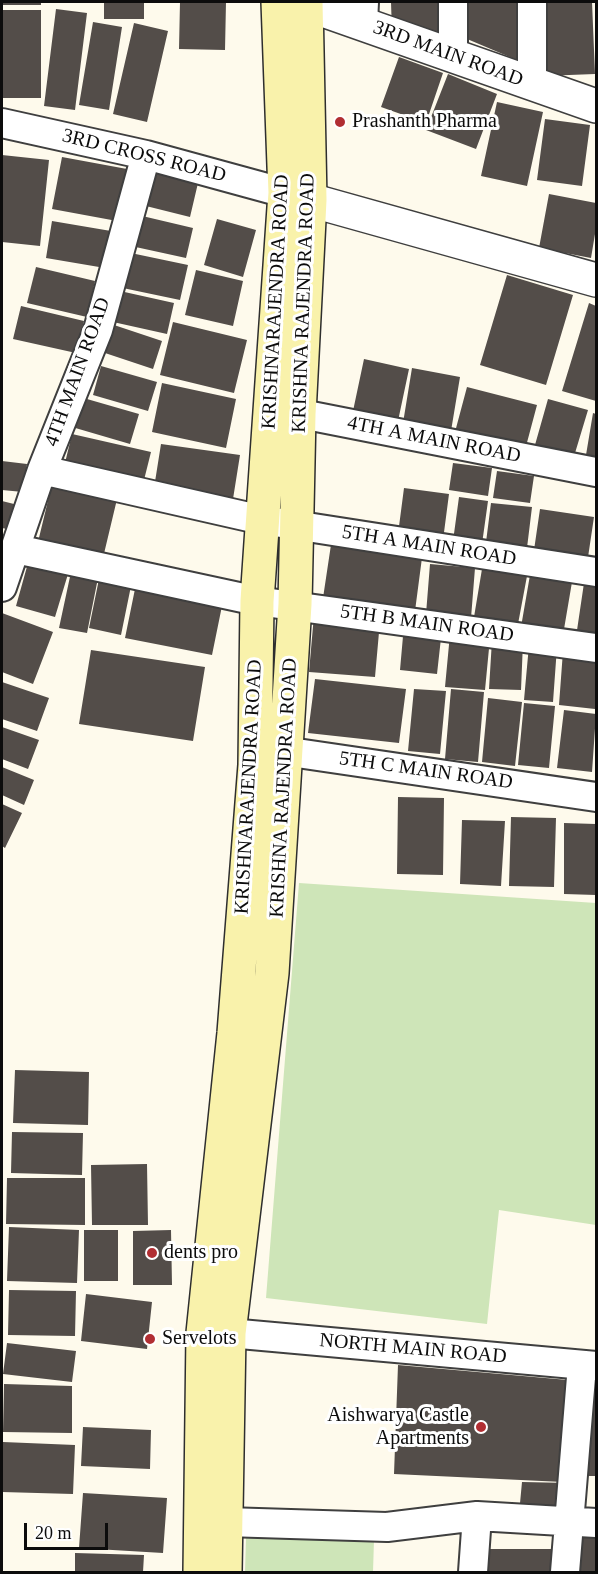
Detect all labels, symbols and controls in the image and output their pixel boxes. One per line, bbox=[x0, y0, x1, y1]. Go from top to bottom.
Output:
street label: 3RD MAIN ROAD bbox=[370, 16, 526, 92]
place label: Prashanth Pharma bbox=[352, 110, 497, 134]
marker: Prashanth Pharma bbox=[333, 115, 347, 129]
street label: 3RD CROSS ROAD bbox=[60, 124, 228, 188]
street label: KRISHNA RAJENDRA ROAD bbox=[287, 173, 321, 433]
street label: KRISHNARAJENDRA ROAD bbox=[257, 174, 295, 430]
street label: 4TH MAIN ROAD bbox=[40, 294, 116, 450]
street label: 4TH A MAIN ROAD bbox=[345, 411, 523, 469]
street label: 5TH A MAIN ROAD bbox=[340, 520, 518, 572]
street label: 5TH B MAIN ROAD bbox=[339, 600, 515, 648]
street label: KRISHNA RAJENDRA ROAD bbox=[265, 658, 303, 918]
street label: KRISHNARAJENDRA ROAD bbox=[230, 659, 268, 915]
street label: 5TH C MAIN ROAD bbox=[338, 747, 514, 795]
place label: dents pro bbox=[164, 1241, 238, 1265]
marker: dents pro bbox=[145, 1246, 159, 1260]
place label: Servelots bbox=[162, 1327, 236, 1351]
street label: NORTH MAIN ROAD bbox=[318, 1329, 508, 1369]
marker: Servelots bbox=[143, 1332, 157, 1346]
place label: Aishwarya Castle Apartments bbox=[327, 1404, 469, 1451]
marker: Aishwarya Castle Apartments bbox=[474, 1420, 488, 1434]
scale bar bbox=[27, 1511, 111, 1549]
text: 20 m bbox=[35, 1523, 72, 1543]

